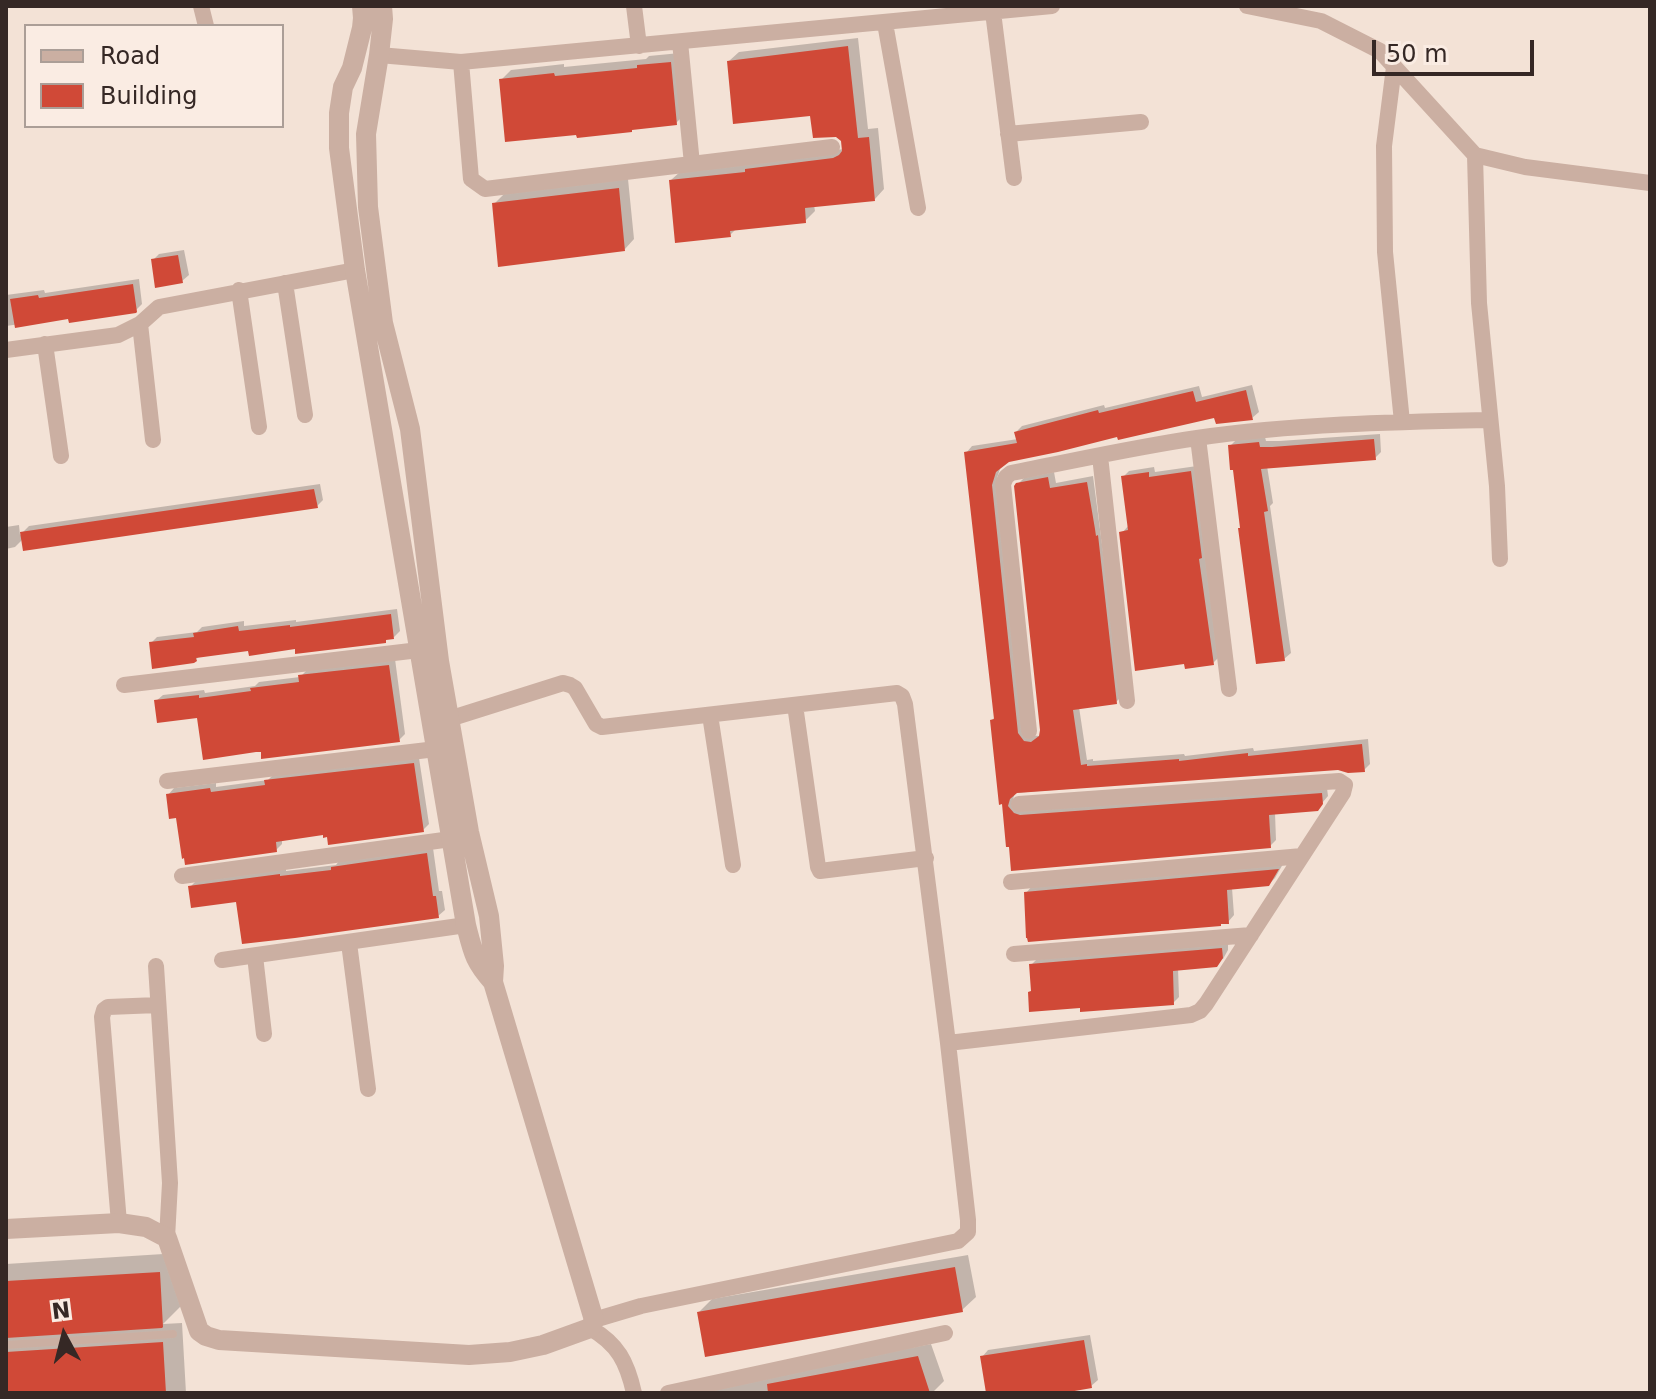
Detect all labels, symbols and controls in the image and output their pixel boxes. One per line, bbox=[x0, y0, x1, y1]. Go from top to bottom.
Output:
legend bbox=[24, 24, 284, 128]
scale bar bbox=[1376, 24, 1538, 74]
text: 50 m bbox=[1386, 40, 1448, 68]
text: Road bbox=[100, 42, 160, 70]
text: Building bbox=[100, 82, 197, 110]
north arrow bbox=[24, 1295, 104, 1375]
text: N bbox=[50, 1297, 72, 1324]

